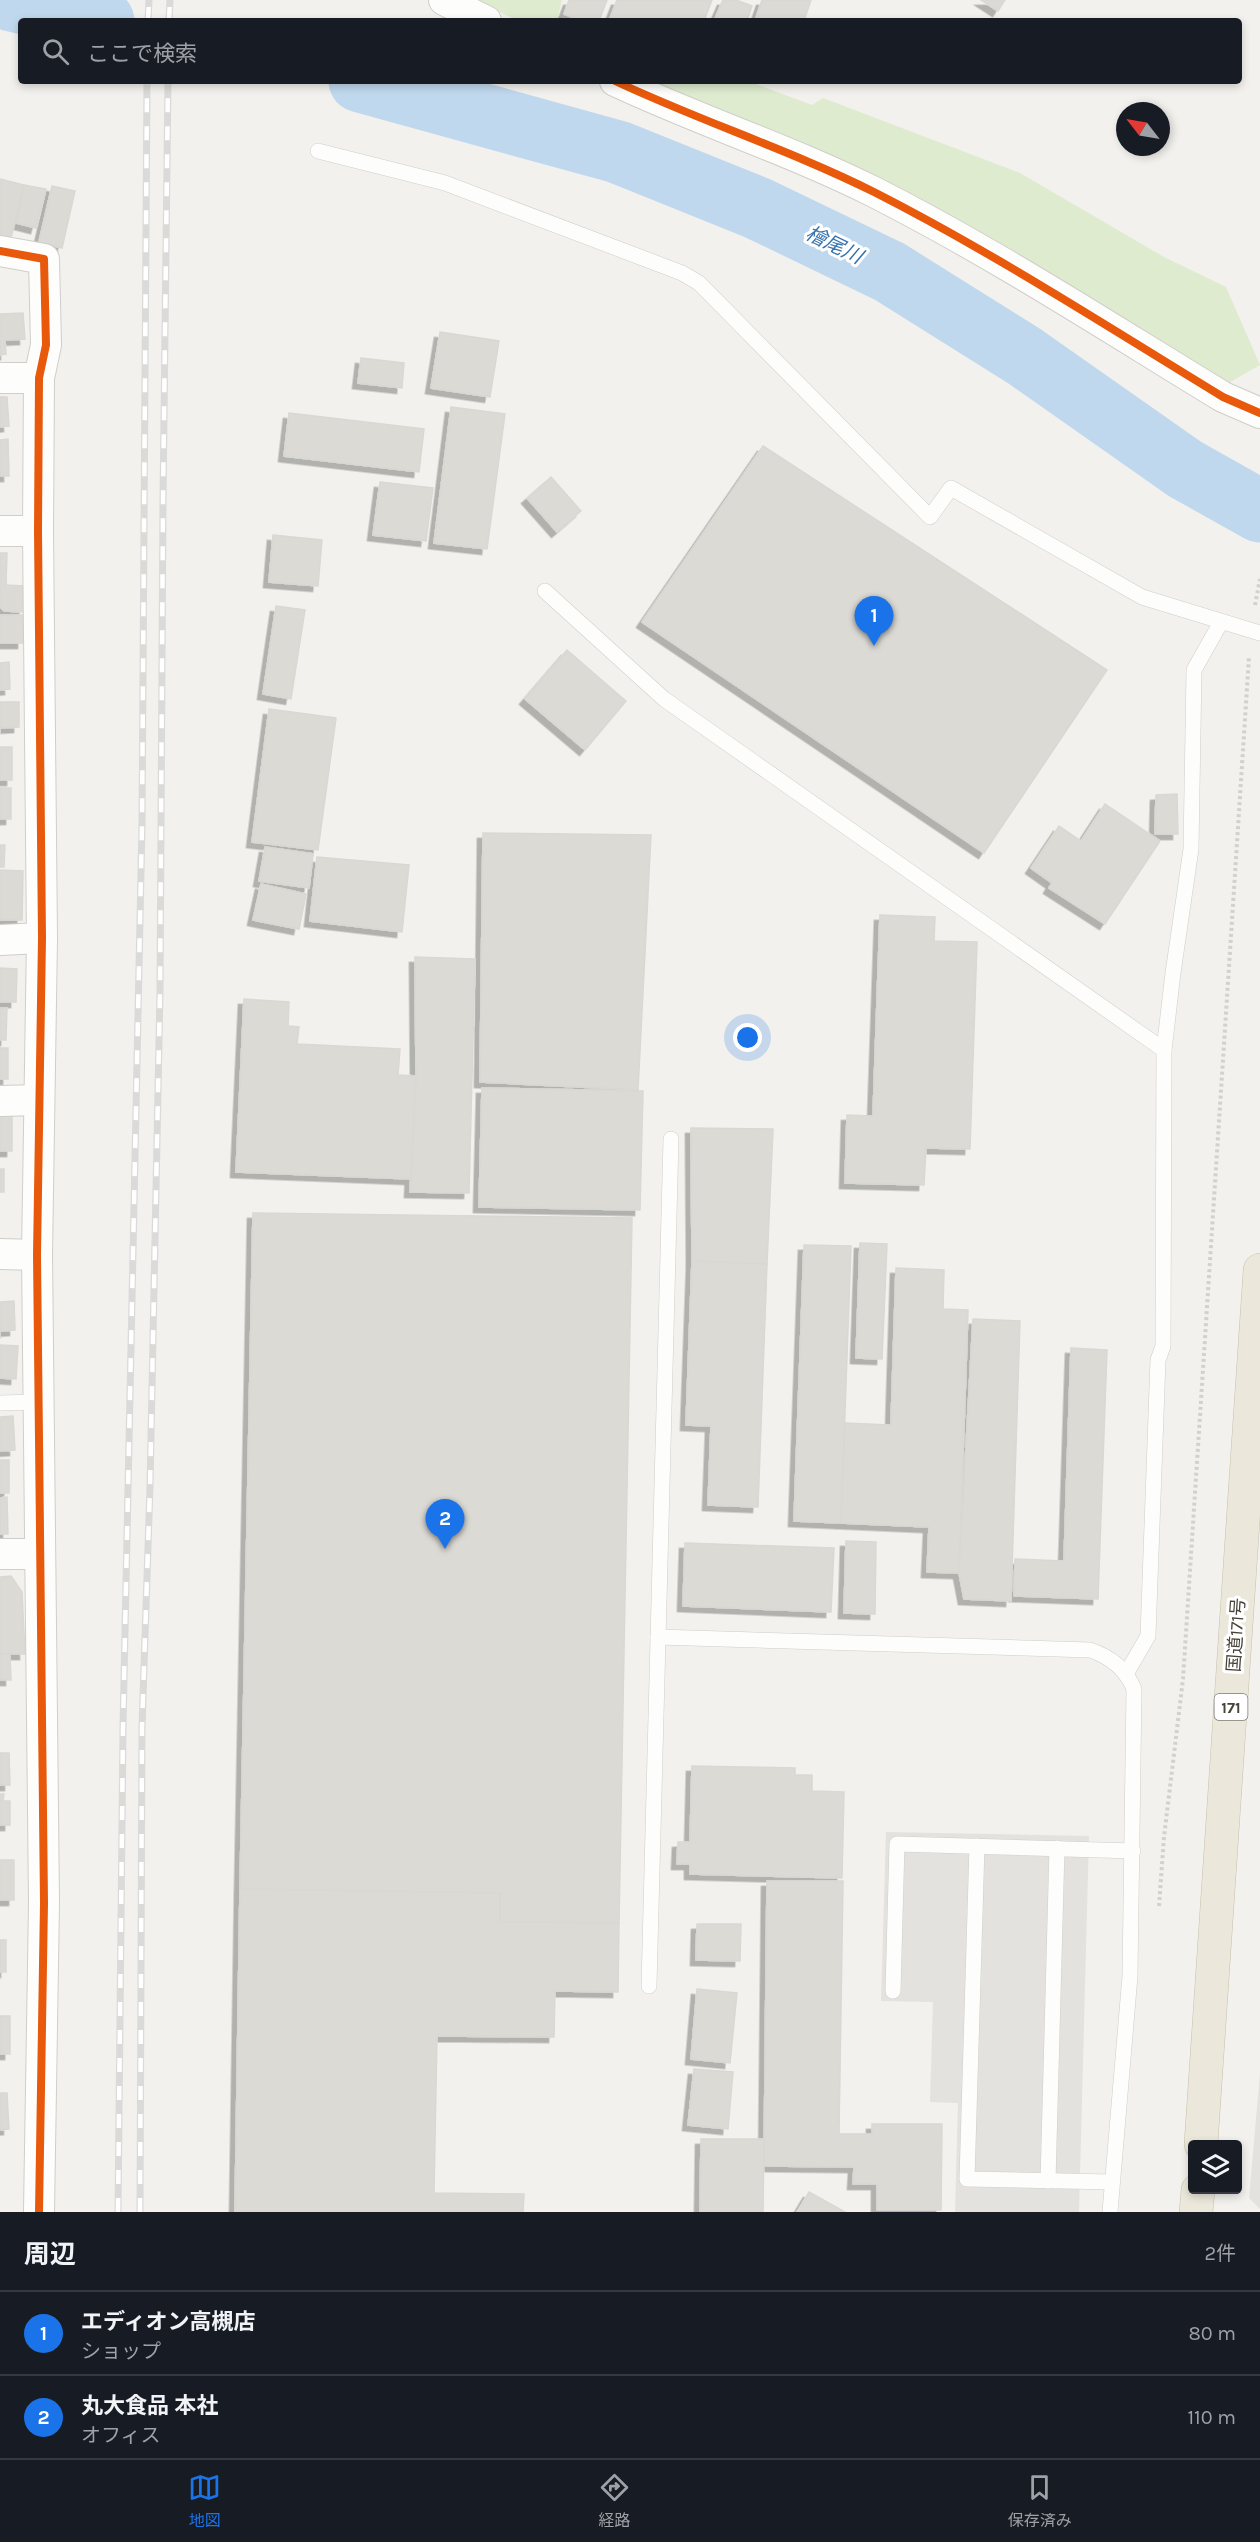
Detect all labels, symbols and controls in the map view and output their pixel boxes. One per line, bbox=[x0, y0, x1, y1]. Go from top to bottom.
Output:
search box bbox=[18, 18, 1242, 84]
icon: search bbox=[39, 35, 72, 68]
text: ここで検索 bbox=[87, 41, 197, 67]
north arrow bbox=[1116, 102, 1170, 156]
water label: 檜尾川 bbox=[802, 222, 868, 269]
pin: 1 bbox=[854, 596, 894, 646]
your location bbox=[733, 1023, 762, 1052]
pin: 2 bbox=[426, 1500, 464, 1549]
street label: 国道171号 bbox=[1222, 1597, 1250, 1673]
road number: 171 bbox=[1214, 1694, 1248, 1720]
map controls bbox=[1188, 2140, 1242, 2194]
button: layers bbox=[1188, 2140, 1242, 2194]
text: 周辺 bbox=[24, 2239, 76, 2270]
text: 2件 bbox=[1204, 2242, 1236, 2265]
text: エディオン高槻店 bbox=[81, 2309, 255, 2335]
text: 1 bbox=[40, 2322, 47, 2345]
text: 80 m bbox=[1188, 2322, 1236, 2345]
text: ショップ bbox=[81, 2340, 161, 2363]
text: 丸大食品 本社 bbox=[81, 2393, 219, 2419]
text: 2 bbox=[37, 2406, 50, 2429]
text: 110 m bbox=[1187, 2406, 1236, 2429]
text: オフィス bbox=[81, 2424, 161, 2447]
tab: 地図 bbox=[188, 2471, 221, 2531]
tab: 経路 bbox=[598, 2471, 631, 2531]
tab: 保存済み bbox=[1008, 2471, 1072, 2531]

